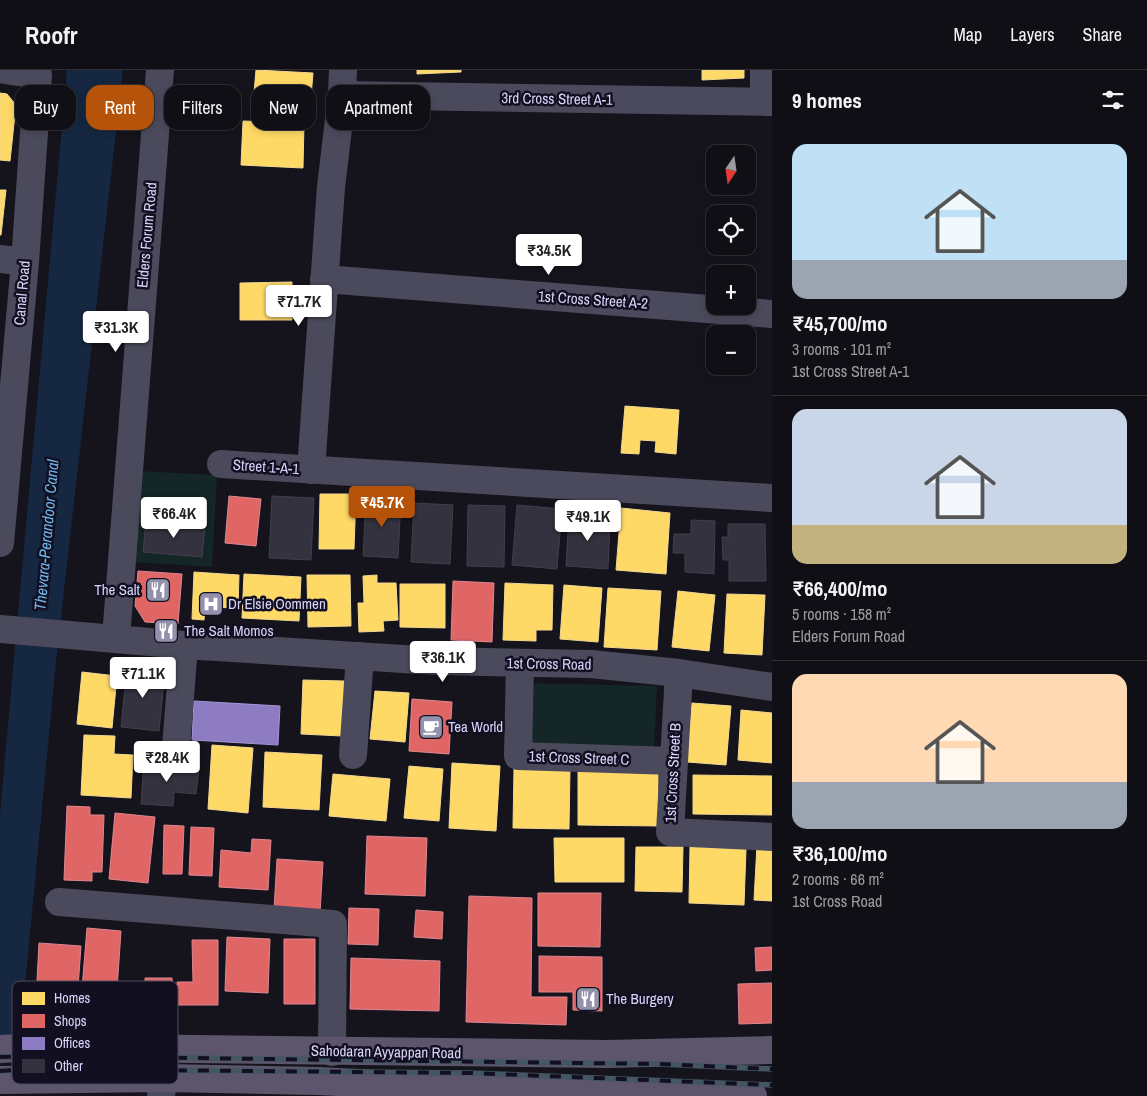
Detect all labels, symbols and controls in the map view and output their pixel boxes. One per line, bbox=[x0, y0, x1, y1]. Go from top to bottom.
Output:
text: Roofr bbox=[25, 19, 77, 51]
text: Map bbox=[954, 22, 982, 47]
text: Layers bbox=[1010, 22, 1055, 47]
text: Share bbox=[1083, 22, 1122, 47]
chip: Buy bbox=[15, 85, 76, 130]
chip: Rent bbox=[86, 85, 154, 130]
chip: Filters bbox=[164, 85, 241, 130]
chip: New bbox=[251, 85, 316, 130]
chip: Apartment bbox=[326, 85, 430, 130]
text: 9 homes bbox=[792, 86, 862, 115]
icon: filters bbox=[1099, 86, 1127, 114]
street label: 3rd Cross Street A-1 bbox=[501, 87, 613, 110]
north arrow bbox=[706, 145, 756, 195]
map controls bbox=[706, 145, 756, 375]
icon: home bbox=[915, 176, 1005, 266]
street label: Elders Forum Road bbox=[131, 181, 162, 289]
button: locate bbox=[706, 205, 756, 255]
pin: ₹34.5K bbox=[508, 234, 590, 276]
text: ₹34.5K bbox=[527, 239, 571, 261]
street label: Canal Road bbox=[8, 260, 35, 326]
button: + bbox=[706, 265, 756, 315]
pin: ₹71.7K bbox=[258, 284, 340, 327]
street label: 1st Cross Street A-2 bbox=[537, 285, 649, 314]
text: ₹71.7K bbox=[277, 290, 321, 312]
text: ₹45,700/mo bbox=[792, 309, 887, 338]
pin: ₹31.3K bbox=[75, 310, 157, 353]
text: ₹31.3K bbox=[94, 316, 138, 338]
button: − bbox=[706, 325, 756, 375]
text: 3 rooms · 101 m² bbox=[792, 338, 891, 360]
text: 1st Cross Street A-1 bbox=[792, 360, 909, 382]
icon: home bbox=[915, 442, 1005, 532]
street label: Street 1-A-1 bbox=[232, 454, 300, 479]
water label: Thevara-Perandoor Canal bbox=[28, 457, 64, 612]
pin: ₹45.7K bbox=[341, 486, 423, 528]
text: ₹45.7K bbox=[360, 491, 404, 513]
pin: ₹66.4K bbox=[133, 496, 215, 539]
pin: ₹49.1K bbox=[547, 500, 629, 542]
text: ₹66.4K bbox=[152, 502, 196, 524]
text: ₹49.1K bbox=[566, 505, 610, 527]
text: ₹66,400/mo bbox=[792, 574, 887, 603]
restaurant icon: The Salt bbox=[145, 577, 171, 603]
place label: The Salt bbox=[94, 579, 141, 600]
hospital icon: Dr Elsie Oommen bbox=[198, 591, 224, 617]
place label: Dr Elsie Oommen bbox=[228, 593, 326, 614]
text: 5 rooms · 158 m² bbox=[792, 603, 891, 625]
restaurant icon: The Salt Momos bbox=[153, 618, 179, 644]
place label: The Salt Momos bbox=[184, 620, 274, 641]
text: Elders Forum Road bbox=[792, 625, 905, 647]
pin: ₹36.1K bbox=[402, 640, 484, 683]
text: ₹36.1K bbox=[421, 646, 465, 668]
street label: 1st Cross Road bbox=[506, 652, 592, 675]
pin: ₹71.1K bbox=[102, 656, 184, 699]
text: ₹71.1K bbox=[121, 662, 165, 684]
icon: home bbox=[915, 707, 1005, 797]
cafe icon: Tea World bbox=[418, 714, 444, 740]
place label: Tea World bbox=[448, 716, 503, 737]
street label: 1st Cross Street B bbox=[659, 723, 686, 823]
pin: ₹28.4K bbox=[126, 740, 208, 783]
street label: 1st Cross Street C bbox=[528, 745, 630, 770]
text: ₹28.4K bbox=[145, 746, 189, 768]
text: ₹36,100/mo bbox=[792, 839, 887, 868]
text: 2 rooms · 66 m² bbox=[792, 868, 884, 890]
text: 1st Cross Road bbox=[792, 890, 882, 912]
legend bbox=[12, 981, 178, 1084]
restaurant icon: The Burgery bbox=[575, 986, 601, 1012]
place label: The Burgery bbox=[606, 988, 675, 1009]
text: Homes bbox=[54, 989, 91, 1007]
text: Shops bbox=[54, 1012, 87, 1030]
text: Offices bbox=[54, 1034, 90, 1052]
street label: Sahodaran Ayyappan Road bbox=[311, 1040, 461, 1063]
text: Other bbox=[54, 1057, 83, 1075]

